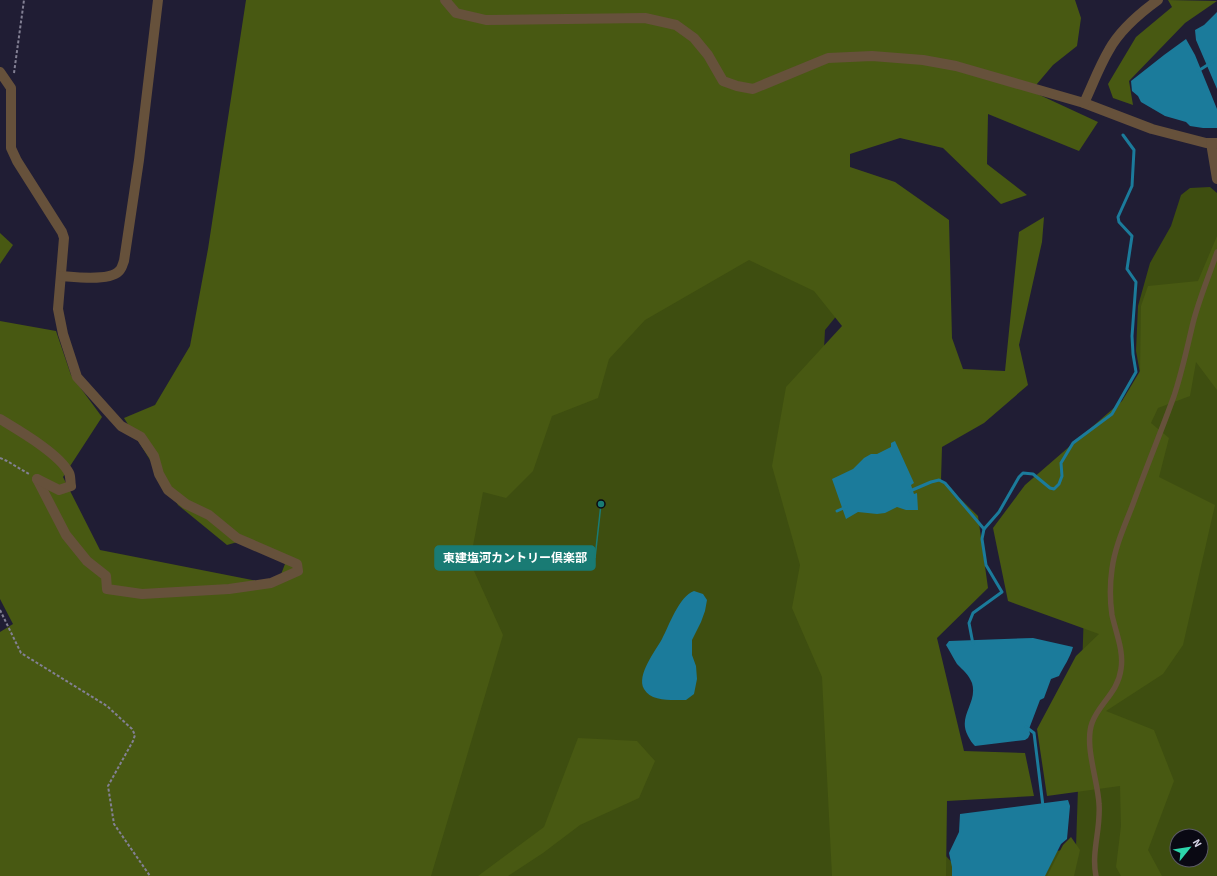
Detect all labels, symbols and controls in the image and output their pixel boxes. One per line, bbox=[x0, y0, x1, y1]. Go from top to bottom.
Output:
callout: 東建塩河カントリー倶楽部 bbox=[435, 546, 595, 570]
text: 東建塩河カントリー倶楽部 bbox=[443, 550, 587, 567]
north arrow bbox=[1169, 828, 1209, 868]
text: N bbox=[1189, 836, 1206, 850]

